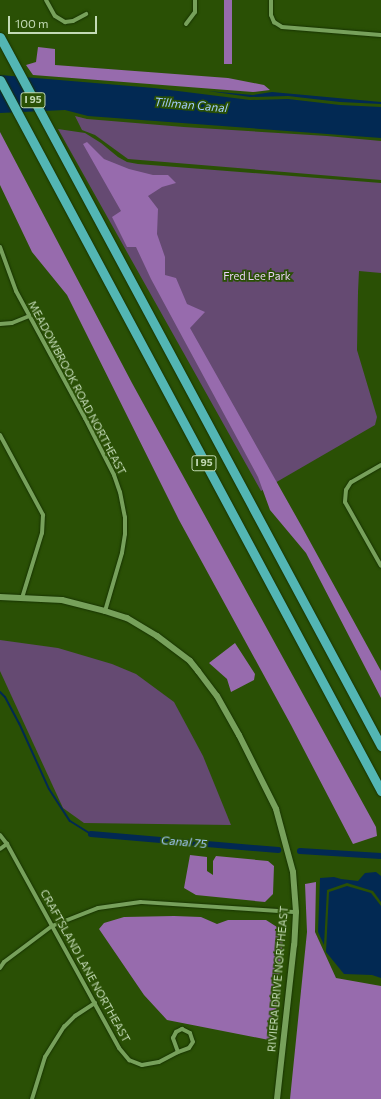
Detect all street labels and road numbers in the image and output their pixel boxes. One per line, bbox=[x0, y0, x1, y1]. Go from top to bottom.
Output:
road number: I 95 bbox=[20, 92, 46, 108]
street label: MEADOWBROOK ROAD NORTHEAST bbox=[25, 299, 129, 477]
road number: I 95 bbox=[191, 455, 217, 471]
street label: CRAFTSLAND LANE NORTHEAST bbox=[37, 887, 133, 1045]
street label: RIVIERA DRIVE NORTHEAST bbox=[265, 905, 291, 1053]

